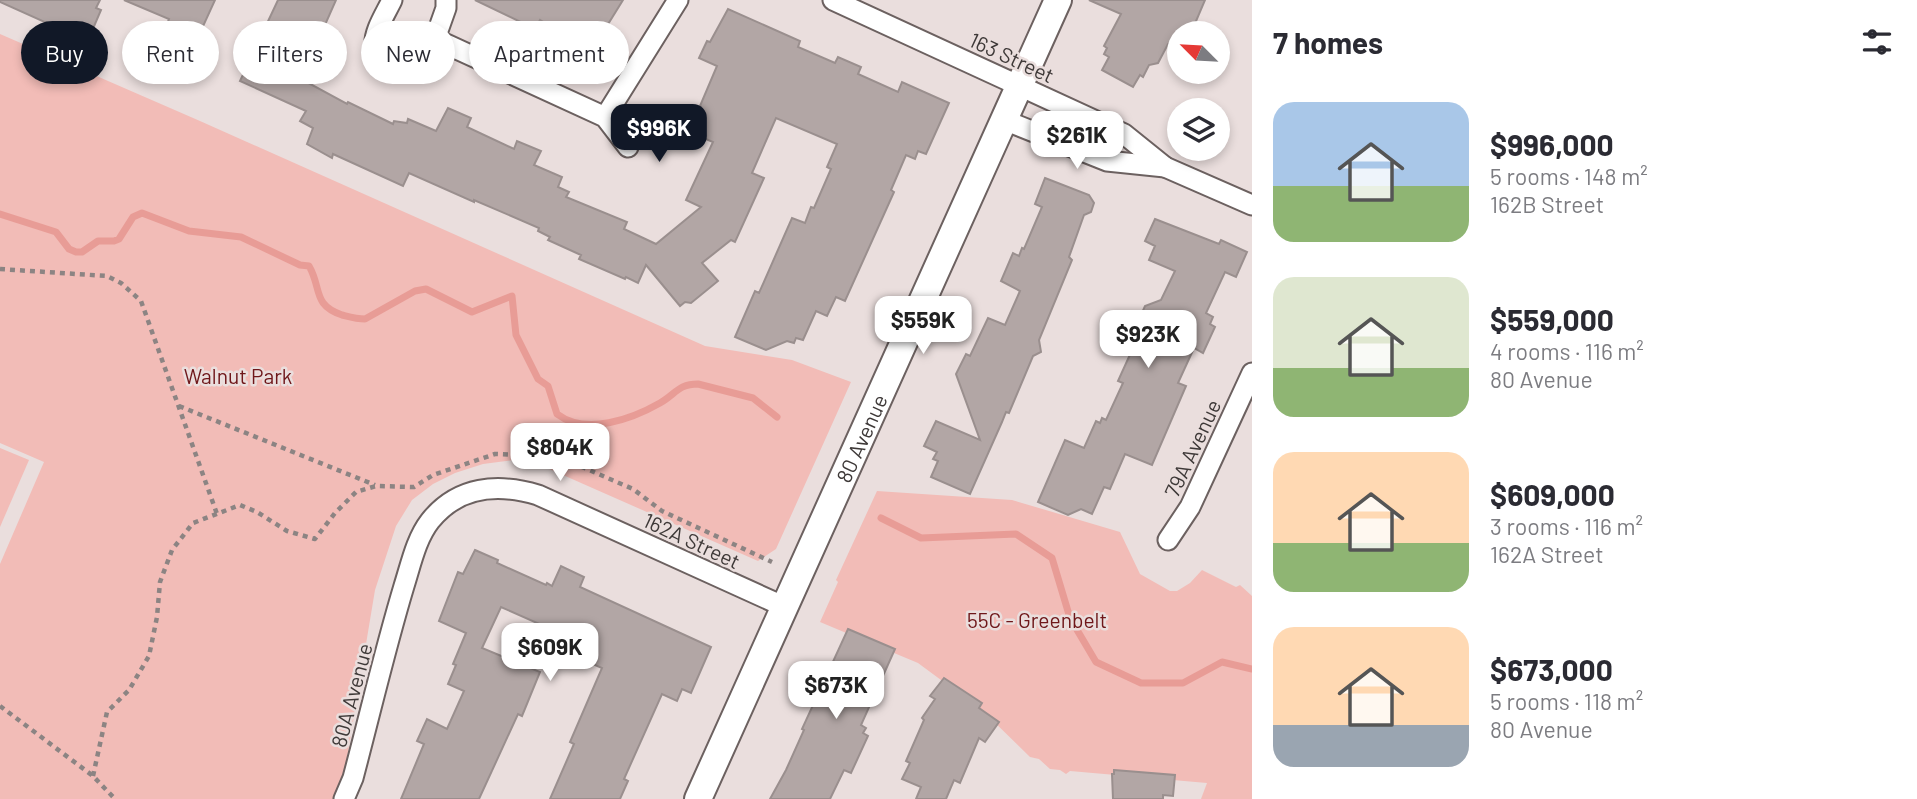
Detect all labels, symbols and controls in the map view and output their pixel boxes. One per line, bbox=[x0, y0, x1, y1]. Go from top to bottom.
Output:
chip: Buy bbox=[21, 21, 108, 84]
chip: Rent bbox=[122, 21, 219, 84]
chip: Filters bbox=[233, 21, 347, 84]
chip: New bbox=[361, 21, 455, 84]
chip: Apartment bbox=[469, 21, 629, 84]
north arrow bbox=[1167, 21, 1230, 84]
map controls bbox=[1167, 21, 1230, 161]
icon: filters bbox=[1858, 23, 1896, 61]
text: 7 homes bbox=[1273, 24, 1383, 60]
street label: 163 Street bbox=[966, 27, 1058, 87]
button: layers bbox=[1167, 98, 1230, 161]
pin: $996K bbox=[610, 104, 708, 164]
pin: $261K bbox=[1028, 111, 1126, 171]
text: $996K bbox=[627, 113, 691, 141]
text: $261K bbox=[1047, 120, 1107, 148]
text: $996,000 bbox=[1490, 126, 1614, 162]
icon: home bbox=[1329, 130, 1413, 214]
text: 5 rooms · 148 m² bbox=[1490, 162, 1648, 190]
text: 162B Street bbox=[1490, 190, 1604, 218]
pin: $559K bbox=[874, 296, 972, 356]
text: $559,000 bbox=[1490, 301, 1614, 337]
text: $559K bbox=[891, 305, 955, 333]
icon: home bbox=[1329, 305, 1413, 389]
pin: $923K bbox=[1099, 310, 1197, 370]
text: $923K bbox=[1116, 319, 1180, 347]
text: 4 rooms · 116 m² bbox=[1490, 337, 1644, 365]
park label: Walnut Park bbox=[184, 363, 292, 388]
text: 80 Avenue bbox=[1490, 365, 1593, 393]
street label: 80 Avenue bbox=[830, 390, 891, 486]
street label: 79A Avenue bbox=[1159, 395, 1225, 501]
pin: $804K bbox=[511, 424, 609, 483]
text: $804K bbox=[526, 432, 594, 460]
text: $609,000 bbox=[1490, 476, 1615, 512]
icon: home bbox=[1329, 480, 1413, 564]
street label: 162A Street bbox=[640, 507, 744, 573]
text: 3 rooms · 116 m² bbox=[1490, 512, 1643, 540]
text: 162A Street bbox=[1490, 540, 1604, 568]
park label: 55C - Greenbelt bbox=[967, 607, 1107, 632]
pin: $609K bbox=[501, 624, 599, 683]
text: $609K bbox=[517, 632, 583, 660]
street label: 80A Avenue bbox=[325, 640, 377, 750]
text: $673,000 bbox=[1490, 651, 1613, 687]
icon: home bbox=[1329, 655, 1413, 739]
pin: $673K bbox=[787, 662, 885, 721]
text: $673K bbox=[804, 670, 868, 698]
text: 5 rooms · 118 m² bbox=[1490, 687, 1643, 715]
text: 80 Avenue bbox=[1490, 715, 1593, 743]

